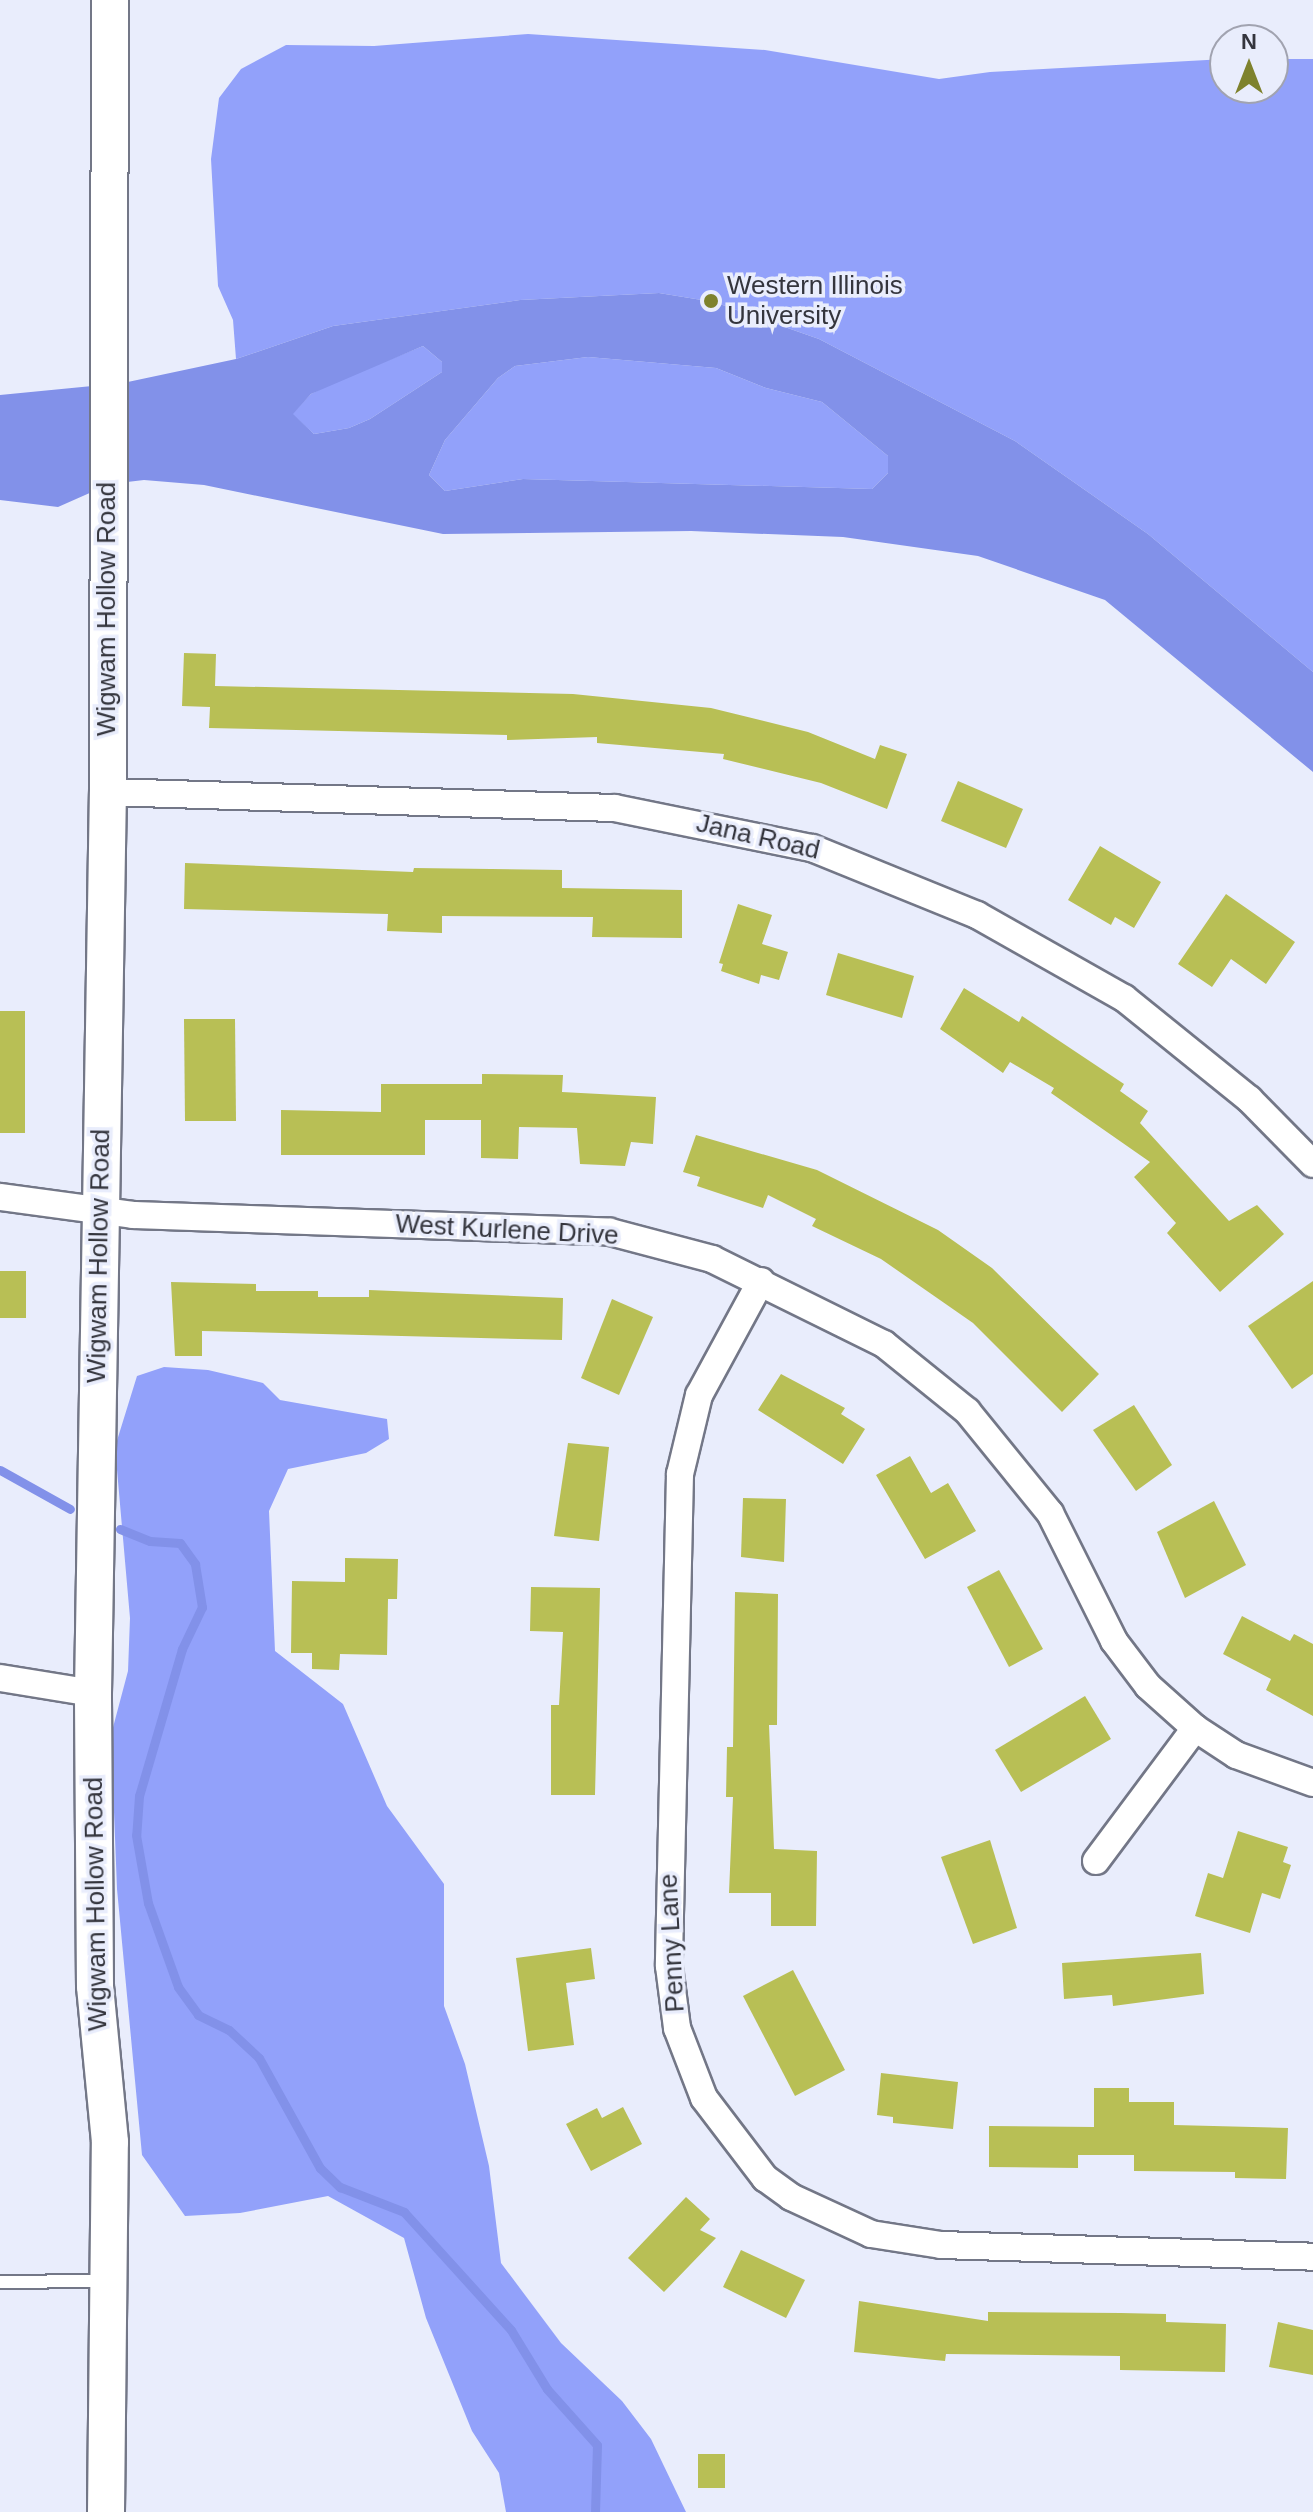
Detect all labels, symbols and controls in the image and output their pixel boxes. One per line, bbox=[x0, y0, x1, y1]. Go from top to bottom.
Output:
north arrow bbox=[1209, 24, 1289, 104]
text: N bbox=[1241, 29, 1257, 54]
place label: Western Illinois University bbox=[727, 270, 903, 332]
marker: Western Illinois University bbox=[702, 292, 720, 310]
street label: Wigwam Hollow Road bbox=[91, 482, 123, 736]
street label: Jana Road bbox=[693, 808, 823, 866]
street label: Wigwam Hollow Road bbox=[81, 1129, 117, 1383]
street label: West Kurlene Drive bbox=[395, 1209, 619, 1251]
street label: Wigwam Hollow Road bbox=[78, 1777, 114, 2031]
street label: Penny Lane bbox=[653, 1873, 691, 2013]

